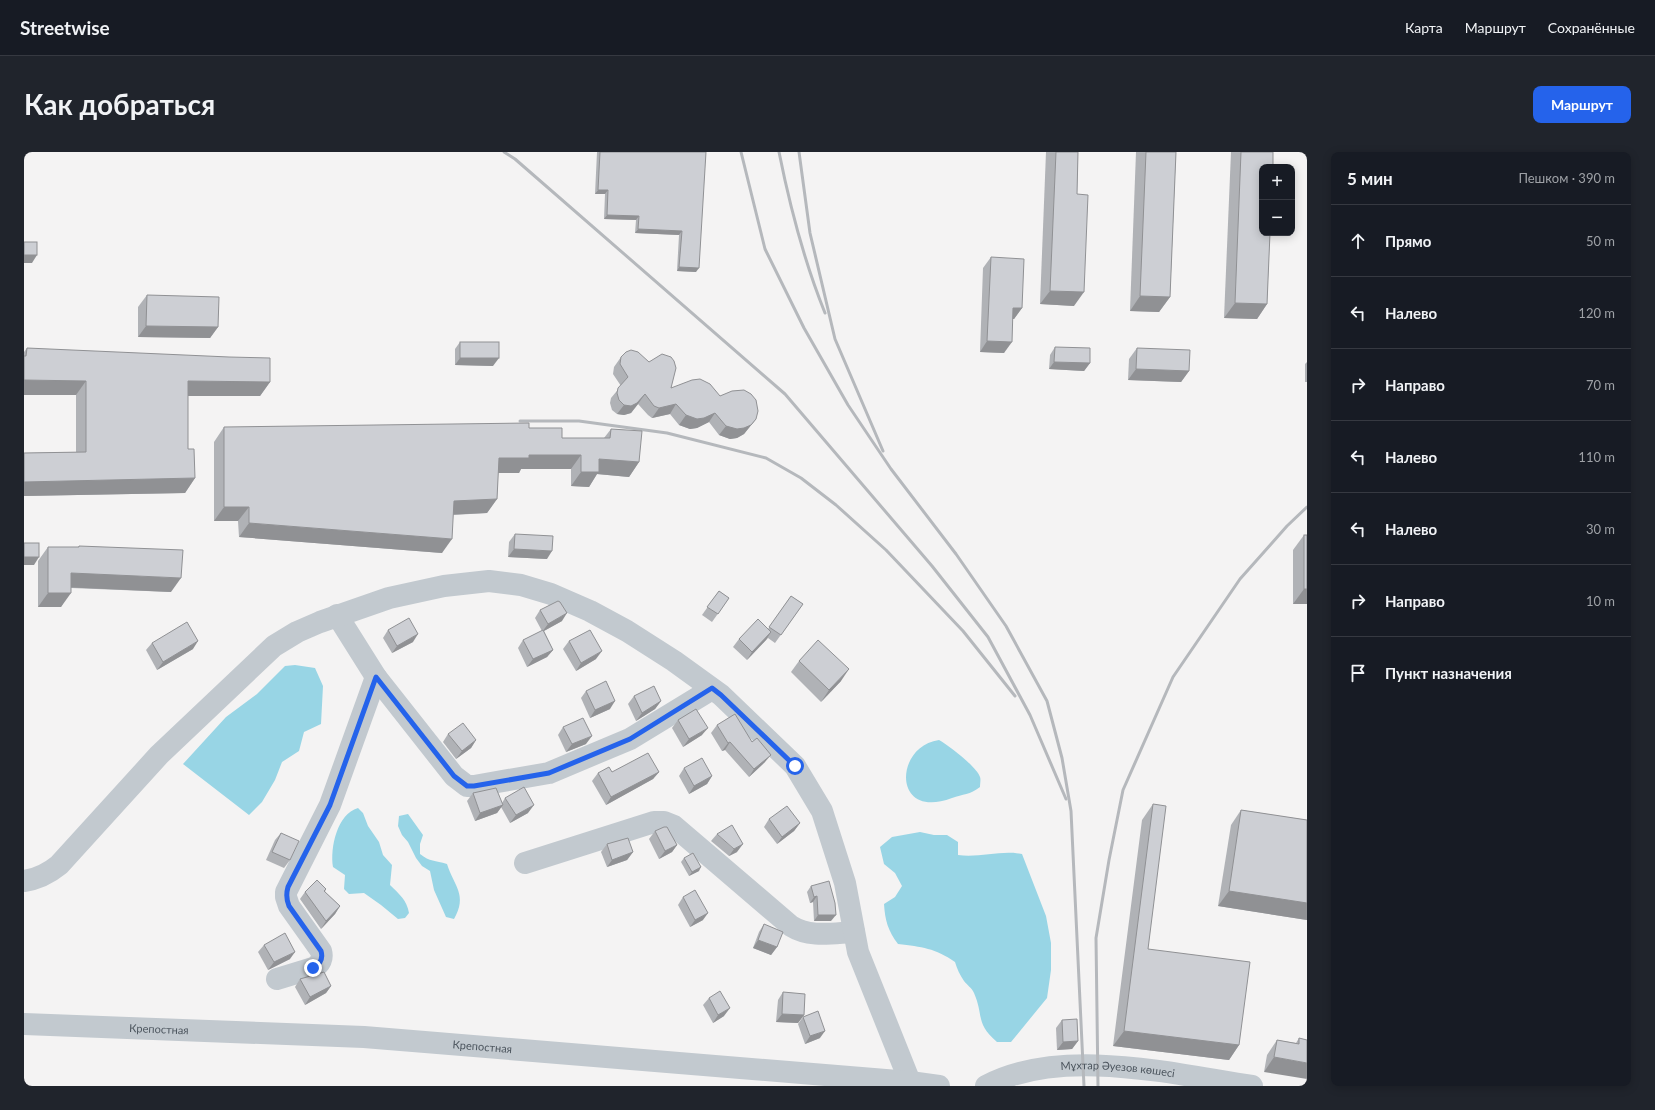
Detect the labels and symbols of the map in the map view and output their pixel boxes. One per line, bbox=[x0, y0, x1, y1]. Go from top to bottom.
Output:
route start bbox=[786, 757, 804, 775]
route end bbox=[304, 959, 322, 977]
street label: Крепостная bbox=[129, 1021, 189, 1036]
street label: Крепостная bbox=[452, 1037, 513, 1055]
street label: Мұхтар Әуезов көшесі bbox=[1060, 1058, 1176, 1079]

